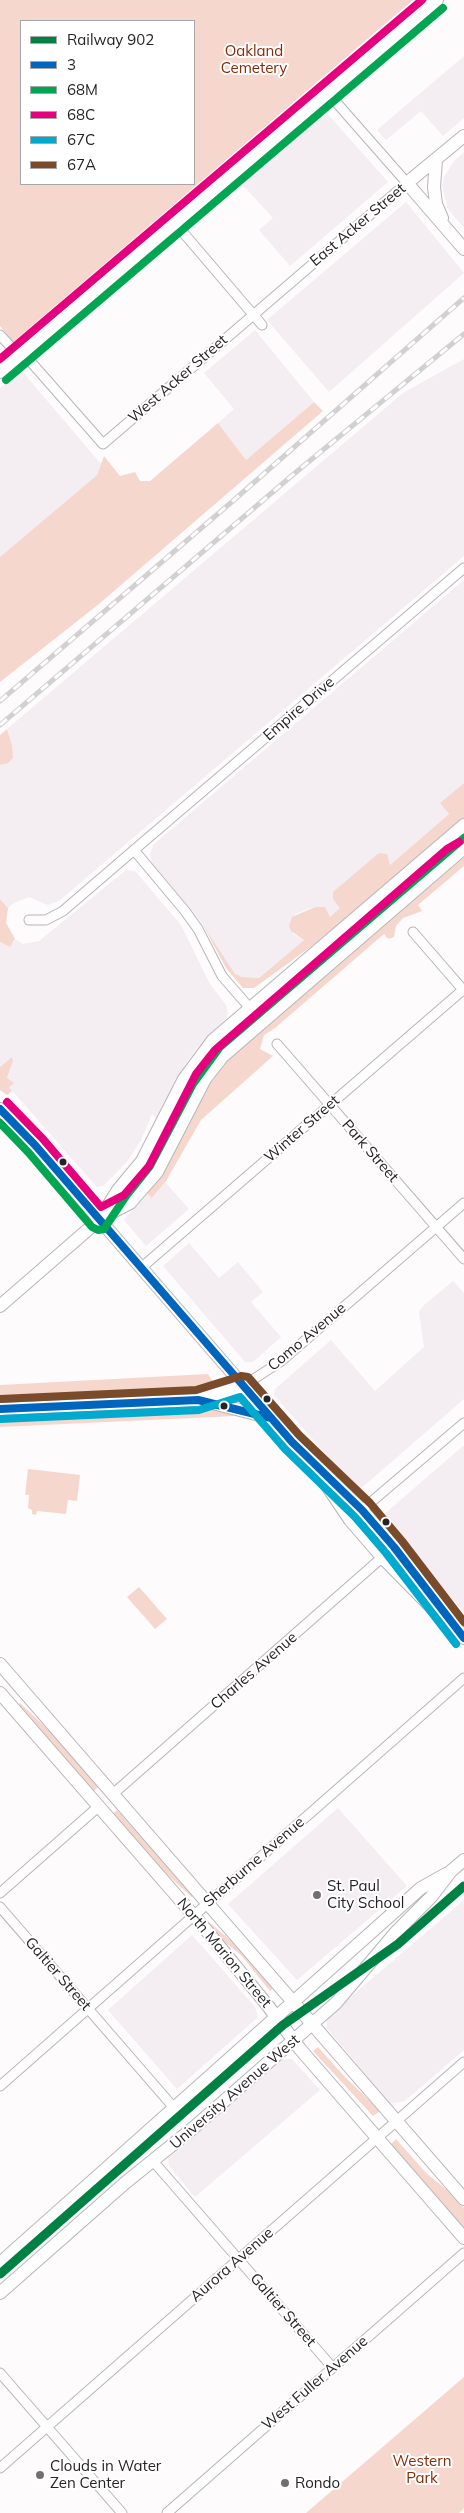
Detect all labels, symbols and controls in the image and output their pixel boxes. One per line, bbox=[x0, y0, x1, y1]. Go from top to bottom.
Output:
legend bbox=[20, 20, 195, 185]
text: Railway 902 bbox=[67, 30, 154, 49]
park label: Oakland Cemetery bbox=[221, 42, 287, 77]
text: 3 bbox=[67, 55, 76, 74]
text: 68M bbox=[67, 80, 98, 99]
text: 68C bbox=[67, 105, 95, 124]
text: 67C bbox=[67, 130, 95, 149]
text: 67A bbox=[67, 155, 96, 174]
street label: East Acker Street bbox=[307, 180, 409, 270]
street label: West Acker Street bbox=[125, 331, 231, 427]
street label: Empire Drive bbox=[260, 673, 338, 745]
street label: Winter Street bbox=[261, 1092, 343, 1166]
street label: Park Street bbox=[338, 1116, 402, 1186]
unlabelled marker bbox=[58, 1157, 68, 1167]
street label: Como Avenue bbox=[264, 1299, 350, 1375]
unlabelled marker bbox=[262, 1394, 272, 1404]
unlabelled marker bbox=[219, 1401, 229, 1411]
unlabelled marker bbox=[381, 1517, 391, 1527]
street label: Charles Avenue bbox=[207, 1629, 301, 1713]
street label: Sherburne Avenue bbox=[200, 1813, 308, 1911]
place label: St. Paul City School bbox=[327, 1877, 404, 1912]
marker: St. Paul City School bbox=[311, 1889, 323, 1901]
street label: North Marion Street bbox=[173, 1895, 275, 2011]
street label: Galtier Street bbox=[21, 1934, 95, 2014]
street label: University Avenue West bbox=[167, 2031, 303, 2153]
street label: Aurora Avenue bbox=[187, 2224, 277, 2306]
street label: Galtier Street bbox=[246, 2270, 320, 2350]
street label: West Fuller Avenue bbox=[258, 2332, 372, 2434]
park label: Western Park bbox=[393, 2452, 451, 2487]
place label: Clouds in Water Zen Center bbox=[50, 2457, 161, 2492]
marker: Clouds in Water Zen Center bbox=[34, 2469, 46, 2481]
place label: Rondo bbox=[295, 2474, 340, 2492]
marker: Rondo bbox=[279, 2477, 291, 2489]

